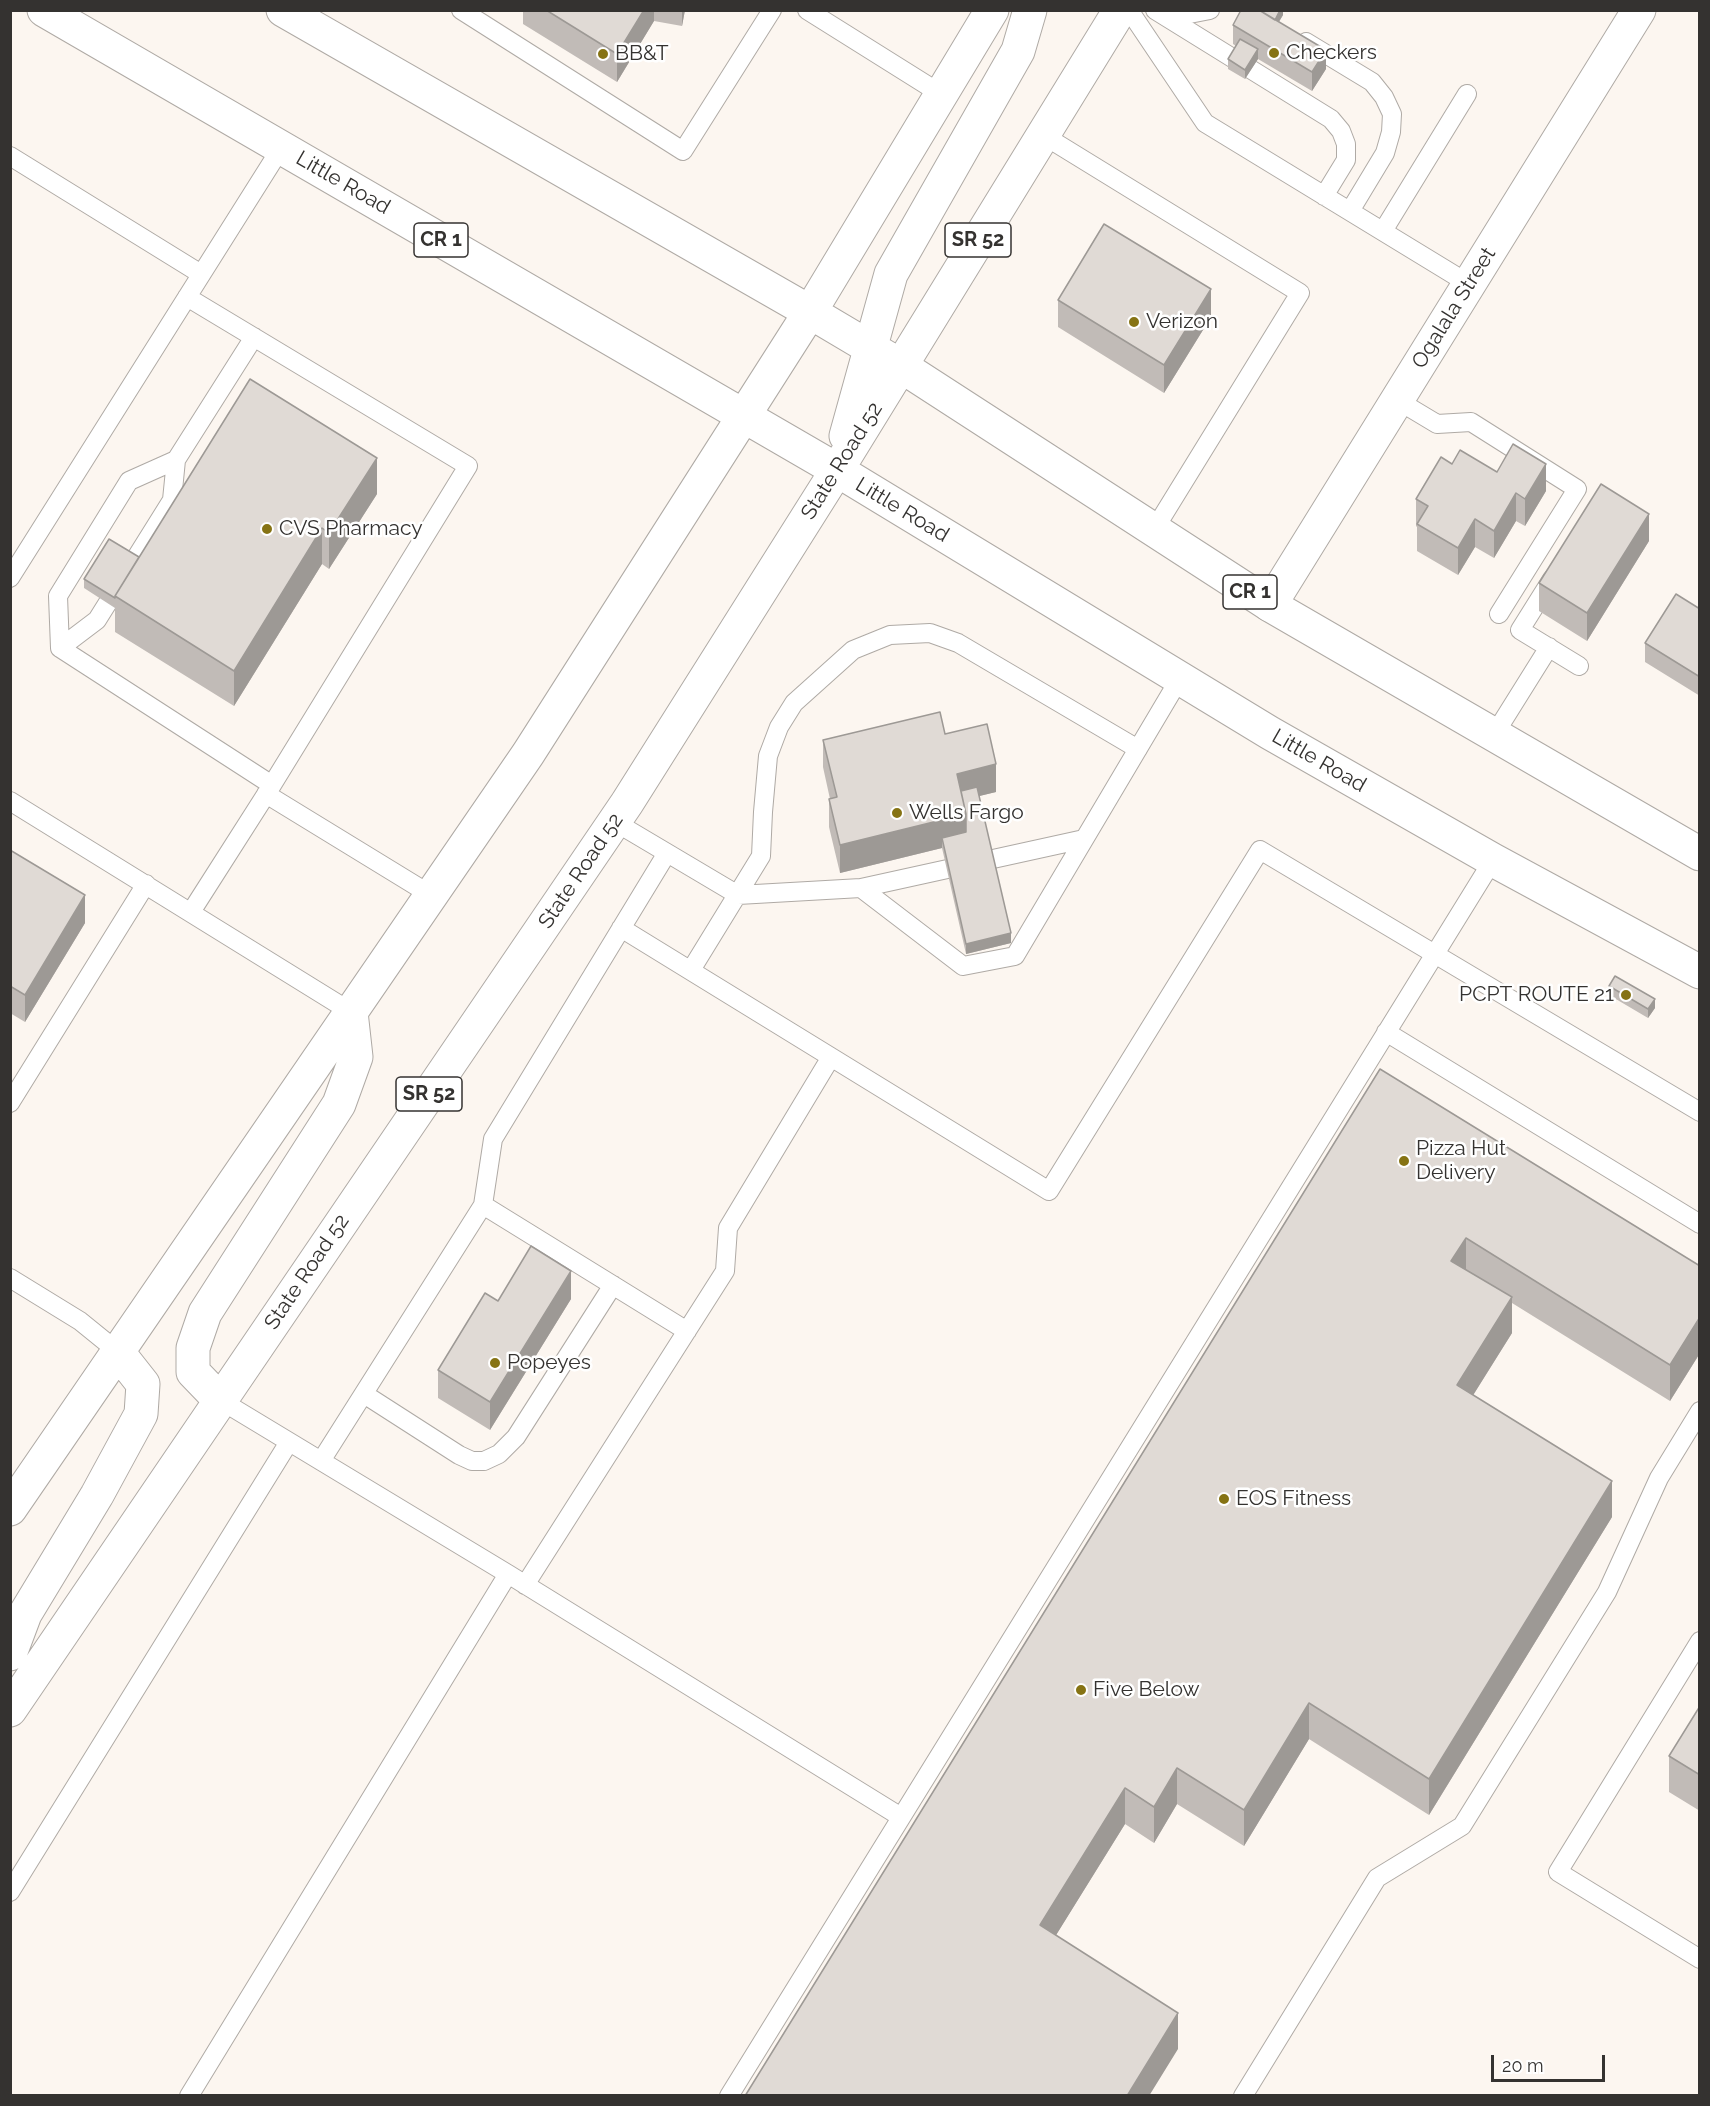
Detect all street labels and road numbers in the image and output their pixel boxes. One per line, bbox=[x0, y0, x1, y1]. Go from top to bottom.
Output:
street label: Little Road bbox=[291, 146, 395, 220]
road number: CR 1 bbox=[414, 223, 468, 257]
road number: SR 52 bbox=[945, 223, 1011, 257]
street label: Ogalala Street bbox=[1407, 243, 1501, 373]
street label: State Road 52 bbox=[796, 398, 888, 524]
street label: Little Road bbox=[851, 472, 953, 548]
road number: CR 1 bbox=[1223, 575, 1277, 609]
street label: Little Road bbox=[1267, 724, 1371, 798]
street label: State Road 52 bbox=[533, 809, 629, 933]
road number: SR 52 bbox=[396, 1077, 462, 1111]
street label: State Road 52 bbox=[259, 1210, 355, 1334]

